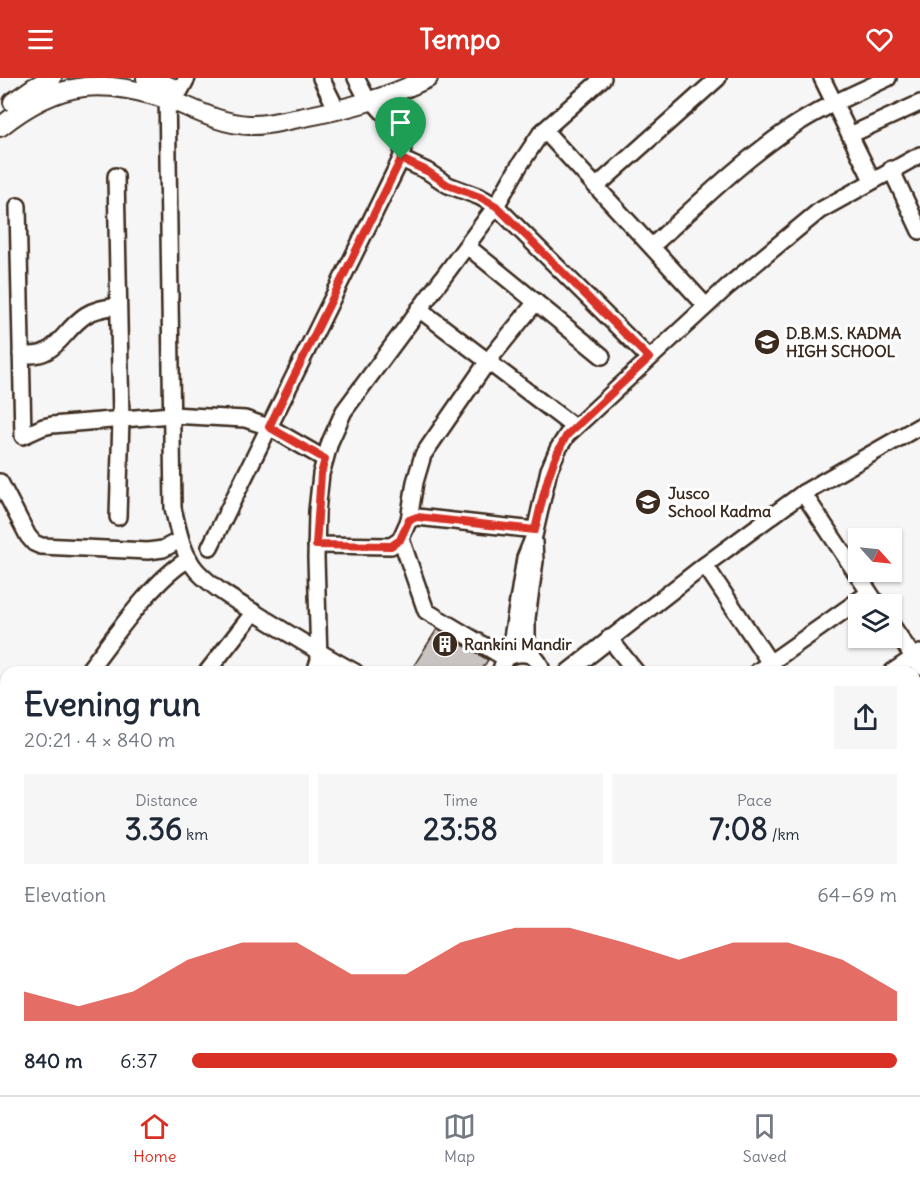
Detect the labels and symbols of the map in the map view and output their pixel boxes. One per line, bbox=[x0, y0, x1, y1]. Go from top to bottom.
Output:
pin bbox=[375, 97, 426, 159]
place label: D.B.M.S. KADMA HIGH SCHOOL bbox=[786, 323, 901, 361]
school or university icon: D.B.M.S. KADMA HIGH SCHOOL bbox=[752, 327, 782, 357]
place label: Jusco School Kadma bbox=[668, 483, 771, 521]
school or university icon: Jusco School Kadma bbox=[633, 487, 663, 517]
north arrow bbox=[848, 528, 902, 582]
building icon: Rankini Mandir bbox=[430, 629, 460, 659]
place label: Rankini Mandir bbox=[464, 634, 572, 654]

